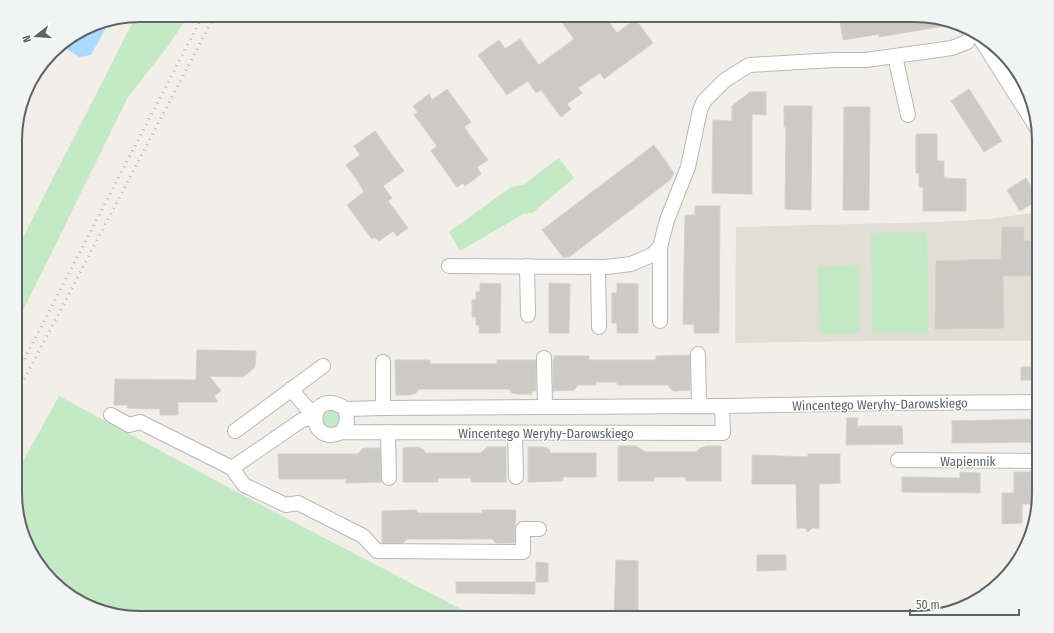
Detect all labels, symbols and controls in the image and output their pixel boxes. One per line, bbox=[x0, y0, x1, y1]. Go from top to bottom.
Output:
north arrow bbox=[16, 16, 56, 56]
text: N bbox=[20, 34, 34, 44]
street label: Wincentego Weryhy-Darowskiego bbox=[792, 395, 968, 414]
street label: Wincentego Weryhy-Darowskiego bbox=[458, 426, 634, 441]
street label: Wapiennik bbox=[940, 454, 997, 469]
scale bar bbox=[910, 591, 1019, 617]
text: 50 m bbox=[916, 598, 940, 612]

